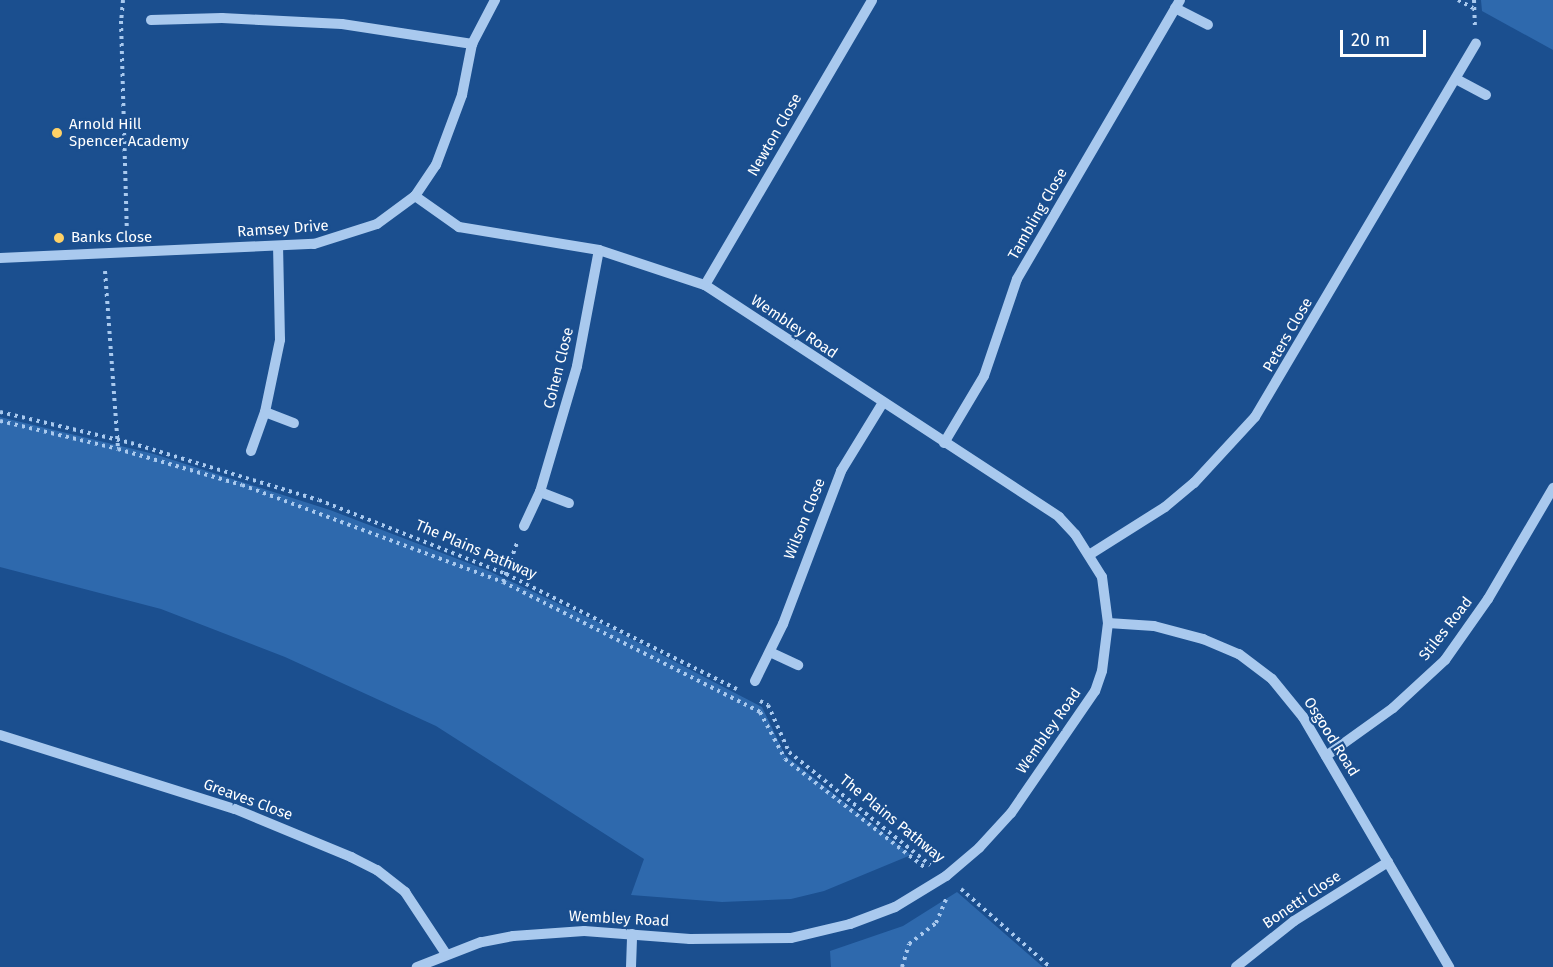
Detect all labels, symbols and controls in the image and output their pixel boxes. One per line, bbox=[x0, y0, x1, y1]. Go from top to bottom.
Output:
scale bar bbox=[1343, 18, 1428, 56]
text: 20 m bbox=[1351, 29, 1390, 51]
street label: Newton Close bbox=[744, 90, 806, 180]
place label: Arnold Hill Spencer Academy bbox=[69, 115, 189, 150]
marker: Arnold Hill Spencer Academy bbox=[50, 126, 64, 140]
street label: Tambling Close bbox=[1005, 165, 1071, 263]
street label: Ramsey Drive bbox=[237, 217, 329, 241]
place label: Banks Close bbox=[71, 229, 152, 247]
marker: Banks Close bbox=[52, 231, 66, 245]
street label: Wembley Road bbox=[747, 291, 841, 363]
street label: Peters Close bbox=[1259, 295, 1317, 375]
street label: Cohen Close bbox=[540, 326, 578, 410]
street label: Wilson Close bbox=[781, 476, 829, 562]
street label: The Plains Pathway bbox=[413, 516, 539, 584]
street label: Stiles Road bbox=[1416, 594, 1476, 664]
street label: Wembley Road bbox=[1013, 685, 1085, 777]
street label: Osgood Road bbox=[1300, 694, 1362, 780]
street label: The Plains Pathway bbox=[836, 771, 948, 867]
street label: Greaves Close bbox=[201, 776, 295, 824]
street label: Bonetti Close bbox=[1259, 867, 1345, 933]
street label: Wembley Road bbox=[568, 907, 670, 931]

